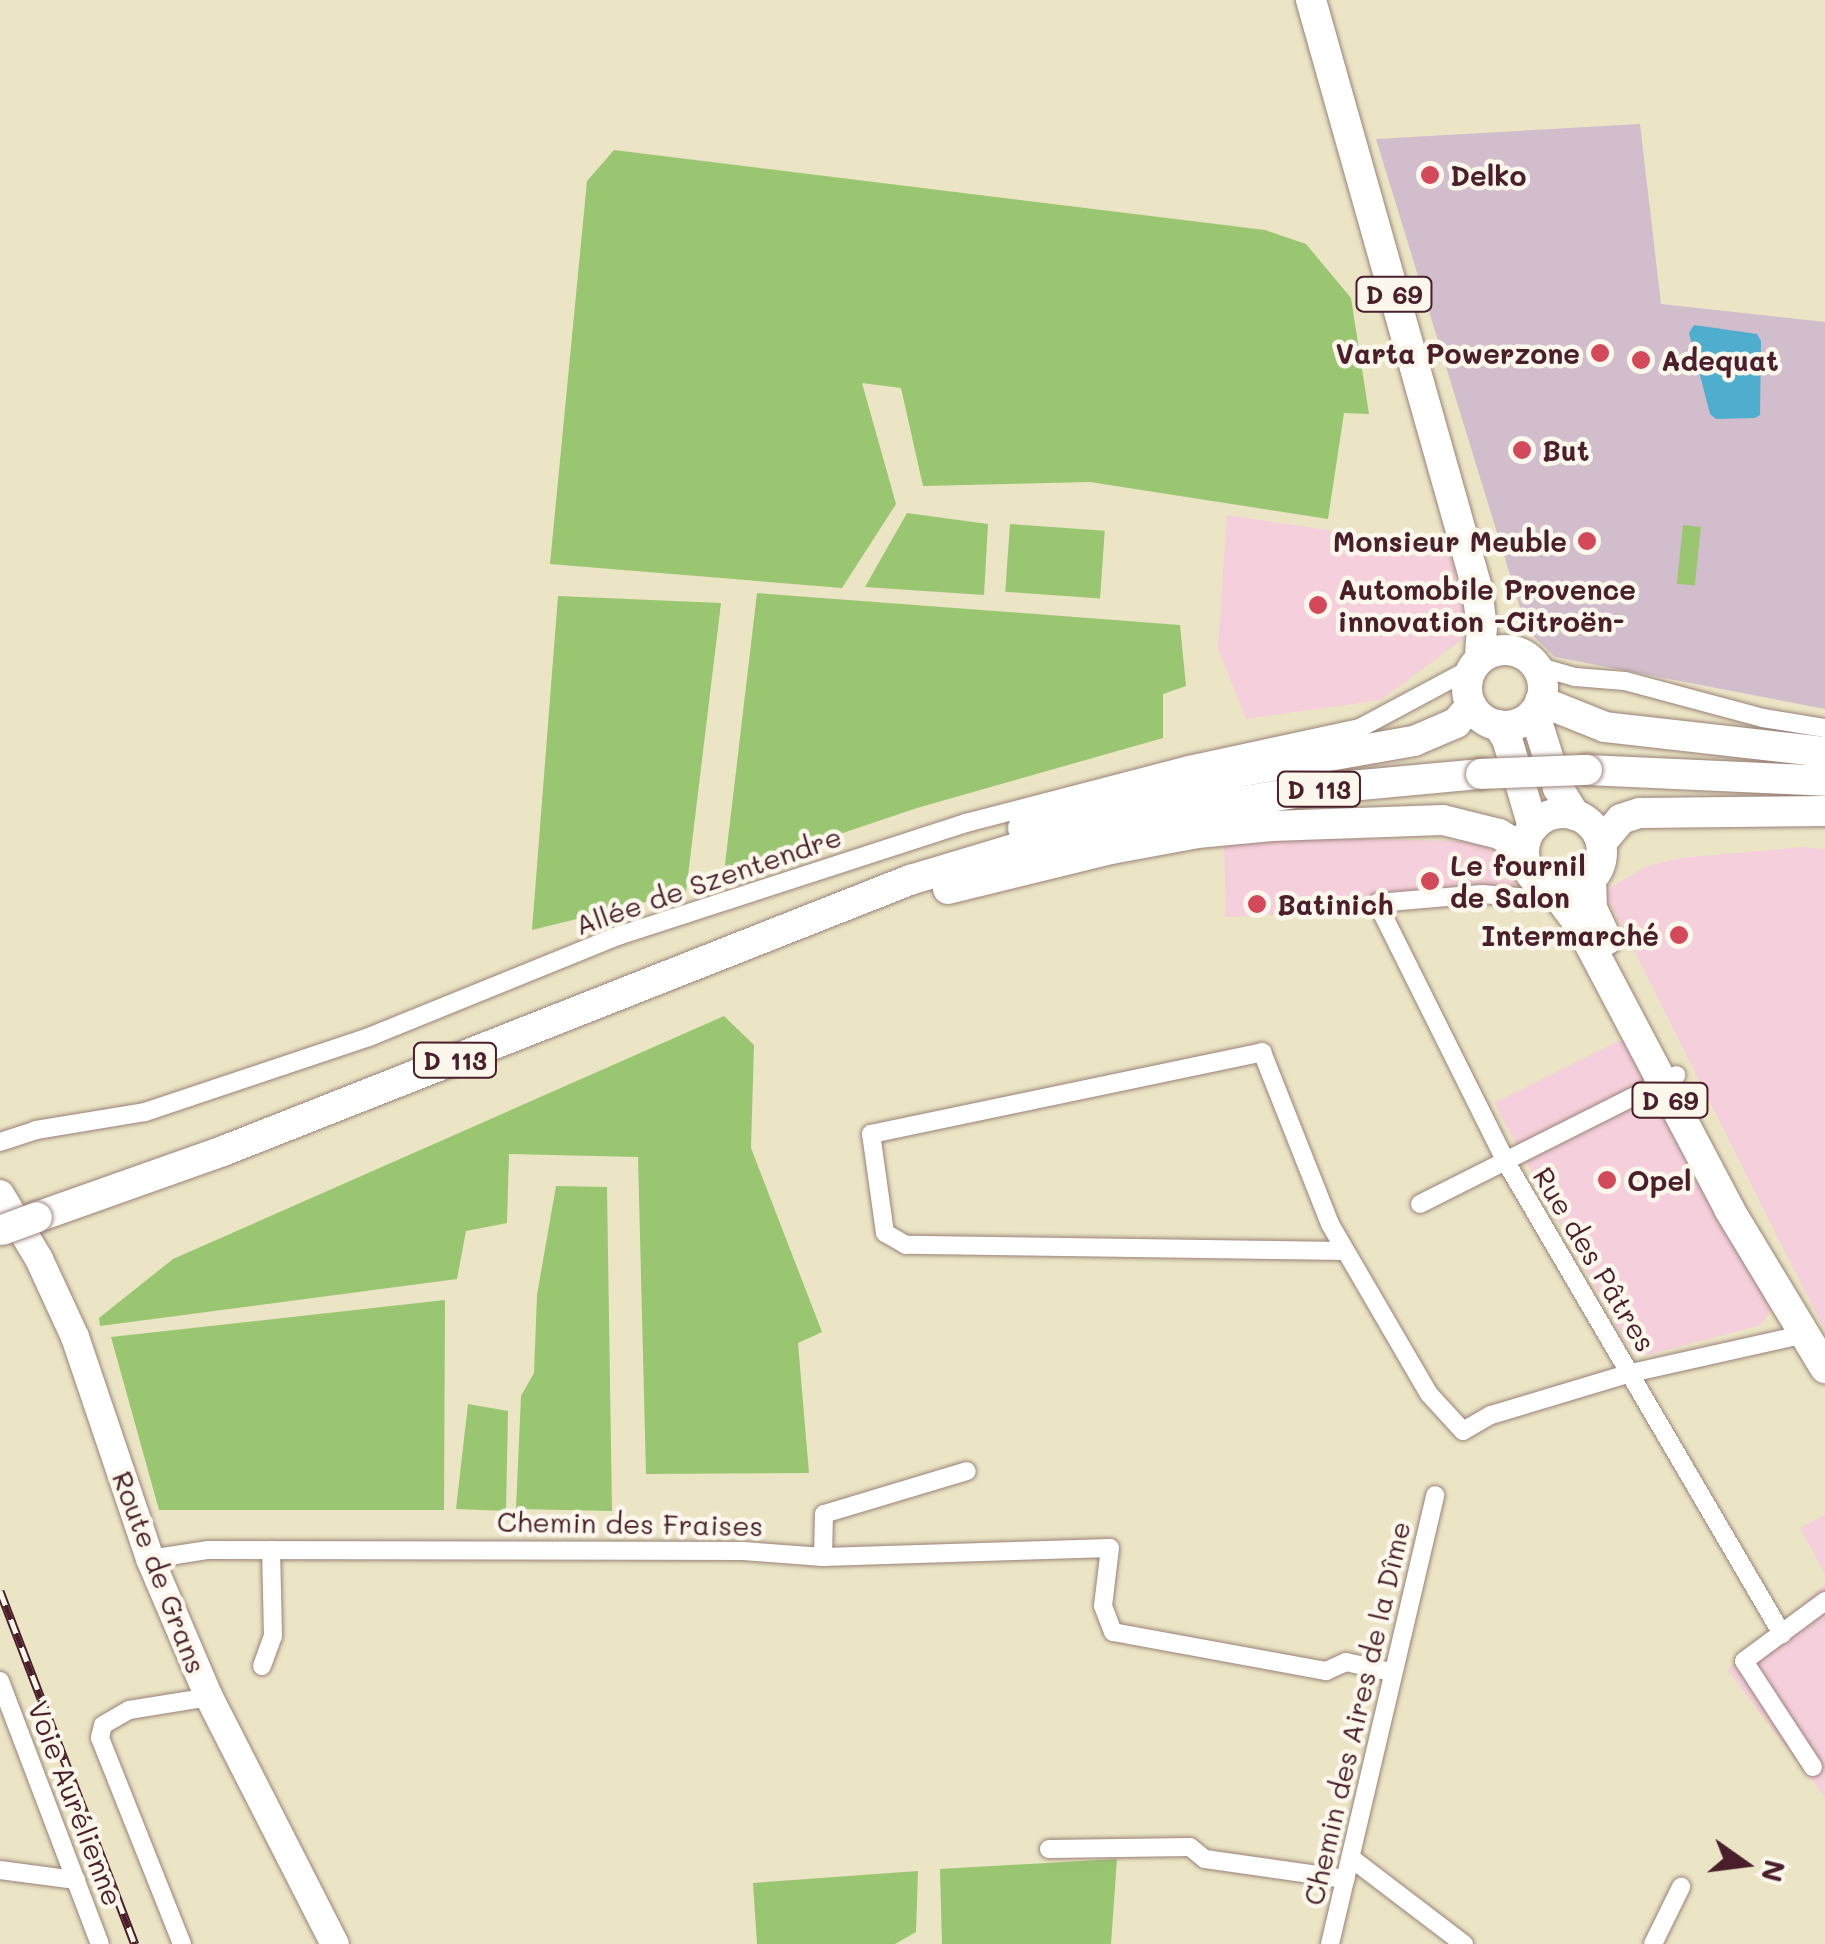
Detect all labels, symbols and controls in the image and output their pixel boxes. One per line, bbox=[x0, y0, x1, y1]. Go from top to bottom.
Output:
place label: Delko bbox=[1450, 158, 1526, 192]
marker: Delko bbox=[1419, 164, 1441, 186]
road number: D 69 bbox=[1354, 274, 1434, 314]
place label: Varta Powerzone bbox=[1335, 336, 1580, 370]
marker: Varta Powerzone bbox=[1589, 342, 1611, 364]
place label: Adequat bbox=[1661, 343, 1779, 377]
marker: Adequat bbox=[1630, 349, 1652, 371]
place label: But bbox=[1542, 433, 1589, 467]
marker: But bbox=[1511, 439, 1533, 461]
place label: Monsieur Meuble bbox=[1333, 524, 1567, 558]
marker: Monsieur Meuble bbox=[1576, 530, 1598, 552]
place label: Automobile Provence innovation -Citroën- bbox=[1338, 572, 1636, 638]
marker: Automobile Provence innovation -Citroën- bbox=[1307, 594, 1329, 616]
road number: D 113 bbox=[1276, 769, 1362, 809]
street label: Allée de Szentendre bbox=[570, 819, 846, 941]
place label: Le fournil de Salon bbox=[1450, 848, 1586, 914]
marker: Le fournil de Salon bbox=[1419, 870, 1441, 892]
place label: Batinich bbox=[1277, 887, 1394, 921]
marker: Batinich bbox=[1246, 893, 1268, 915]
place label: Intermarché bbox=[1481, 918, 1659, 952]
marker: Intermarché bbox=[1668, 924, 1690, 946]
road number: D 113 bbox=[412, 1040, 498, 1080]
road number: D 69 bbox=[1630, 1080, 1710, 1120]
street label: Rue des Pâtres bbox=[1527, 1161, 1663, 1357]
place label: Opel bbox=[1627, 1163, 1692, 1197]
marker: Opel bbox=[1596, 1169, 1618, 1191]
street label: Route de Grans bbox=[106, 1466, 214, 1678]
street label: Chemin des Fraises bbox=[497, 1504, 763, 1542]
street label: Chemin des Aires de la Dîme bbox=[1295, 1518, 1417, 1908]
street label: Voie Aurélienne bbox=[21, 1696, 131, 1910]
north arrow bbox=[1695, 1814, 1795, 1914]
text: N bbox=[1754, 1857, 1794, 1886]

